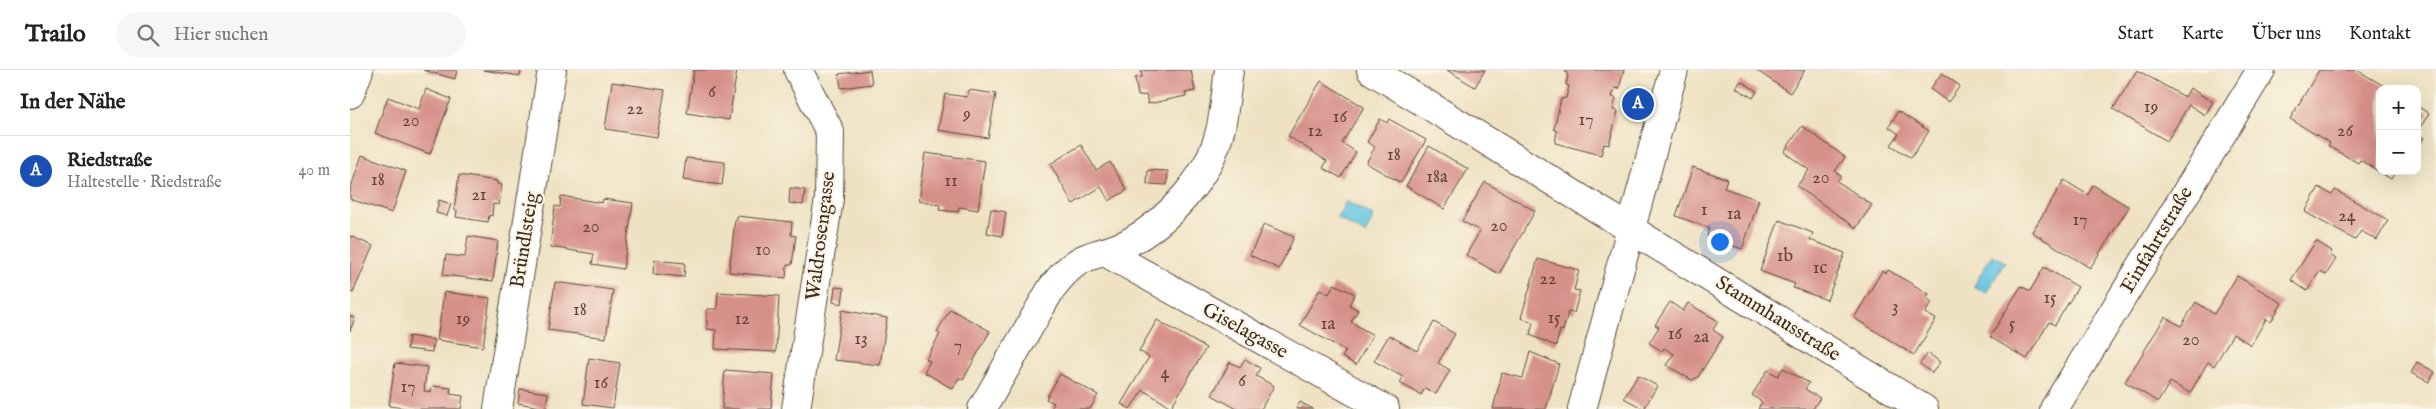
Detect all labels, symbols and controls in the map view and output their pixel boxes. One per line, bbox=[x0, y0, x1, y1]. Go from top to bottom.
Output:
search box bbox=[116, 12, 466, 57]
text: Trailo bbox=[25, 19, 86, 50]
icon: search bbox=[134, 21, 162, 49]
text: Hier suchen bbox=[174, 23, 268, 47]
text: Start bbox=[2118, 23, 2154, 46]
text: Karte bbox=[2182, 23, 2224, 46]
text: Über uns bbox=[2252, 23, 2321, 46]
text: Kontakt bbox=[2349, 23, 2411, 46]
house number: 6 bbox=[708, 81, 716, 104]
pin: A bbox=[1622, 85, 1654, 123]
map controls bbox=[2376, 85, 2421, 175]
button: + bbox=[2376, 85, 2421, 130]
text: In der Nähe bbox=[20, 89, 126, 116]
house number: 19 bbox=[2144, 96, 2158, 119]
house number: 22 bbox=[627, 98, 643, 121]
house number: 9 bbox=[962, 103, 971, 126]
house number: 16 bbox=[1333, 106, 1348, 129]
house number: 17 bbox=[1578, 109, 1594, 132]
house number: 20 bbox=[402, 110, 420, 133]
house number: 12 bbox=[1307, 120, 1323, 143]
house number: 26 bbox=[2337, 120, 2353, 143]
button: − bbox=[2376, 130, 2421, 175]
house number: 18 bbox=[1387, 144, 1401, 167]
text: Riedstraße bbox=[67, 149, 152, 173]
text: A bbox=[31, 161, 41, 181]
text: 40 m bbox=[298, 161, 330, 181]
house number: 18a bbox=[1426, 166, 1448, 189]
house number: 20 bbox=[1812, 167, 1830, 190]
house number: 18 bbox=[371, 169, 385, 192]
street label: Waldrosengasse bbox=[801, 170, 841, 302]
house number: 11 bbox=[944, 170, 958, 193]
text: Haltestelle · Riedstraße bbox=[67, 173, 222, 193]
street label: Einfahrtstraße bbox=[2115, 182, 2199, 298]
house number: 21 bbox=[471, 184, 487, 207]
street label: Bründlsteig bbox=[505, 189, 545, 290]
house number: 1 bbox=[1701, 199, 1707, 222]
house number: 1a bbox=[1727, 203, 1741, 226]
house number: 24 bbox=[2338, 205, 2356, 228]
house number: 17 bbox=[2072, 209, 2088, 232]
house number: 20 bbox=[1490, 215, 1508, 238]
house number: 20 bbox=[582, 216, 600, 239]
your location bbox=[1707, 229, 1733, 255]
house number: 10 bbox=[755, 239, 771, 262]
house number: 1b bbox=[1777, 245, 1794, 268]
house number: 1c bbox=[1813, 257, 1827, 280]
house number: 22 bbox=[1540, 268, 1556, 291]
street label: Stammhausstraße bbox=[1711, 271, 1845, 367]
house number: 15 bbox=[2043, 287, 2057, 310]
house number: 3 bbox=[1892, 296, 1898, 319]
street label: Giselagasse bbox=[1198, 297, 1292, 365]
house number: 18 bbox=[573, 299, 587, 322]
house number: 15 bbox=[1547, 307, 1561, 330]
house number: 19 bbox=[456, 308, 470, 331]
house number: 12 bbox=[734, 308, 750, 331]
house number: 1a bbox=[1321, 313, 1335, 336]
house number: 5 bbox=[2009, 313, 2016, 336]
house number: 16 bbox=[1668, 323, 1683, 346]
house number: 2a bbox=[1693, 326, 1709, 349]
house number: 13 bbox=[854, 328, 868, 351]
house number: 20 bbox=[2182, 329, 2200, 352]
house number: 7 bbox=[954, 335, 962, 358]
house number: 4 bbox=[1161, 362, 1170, 385]
house number: 6 bbox=[1238, 370, 1246, 393]
house number: 16 bbox=[594, 372, 609, 395]
house number: 17 bbox=[400, 376, 416, 399]

